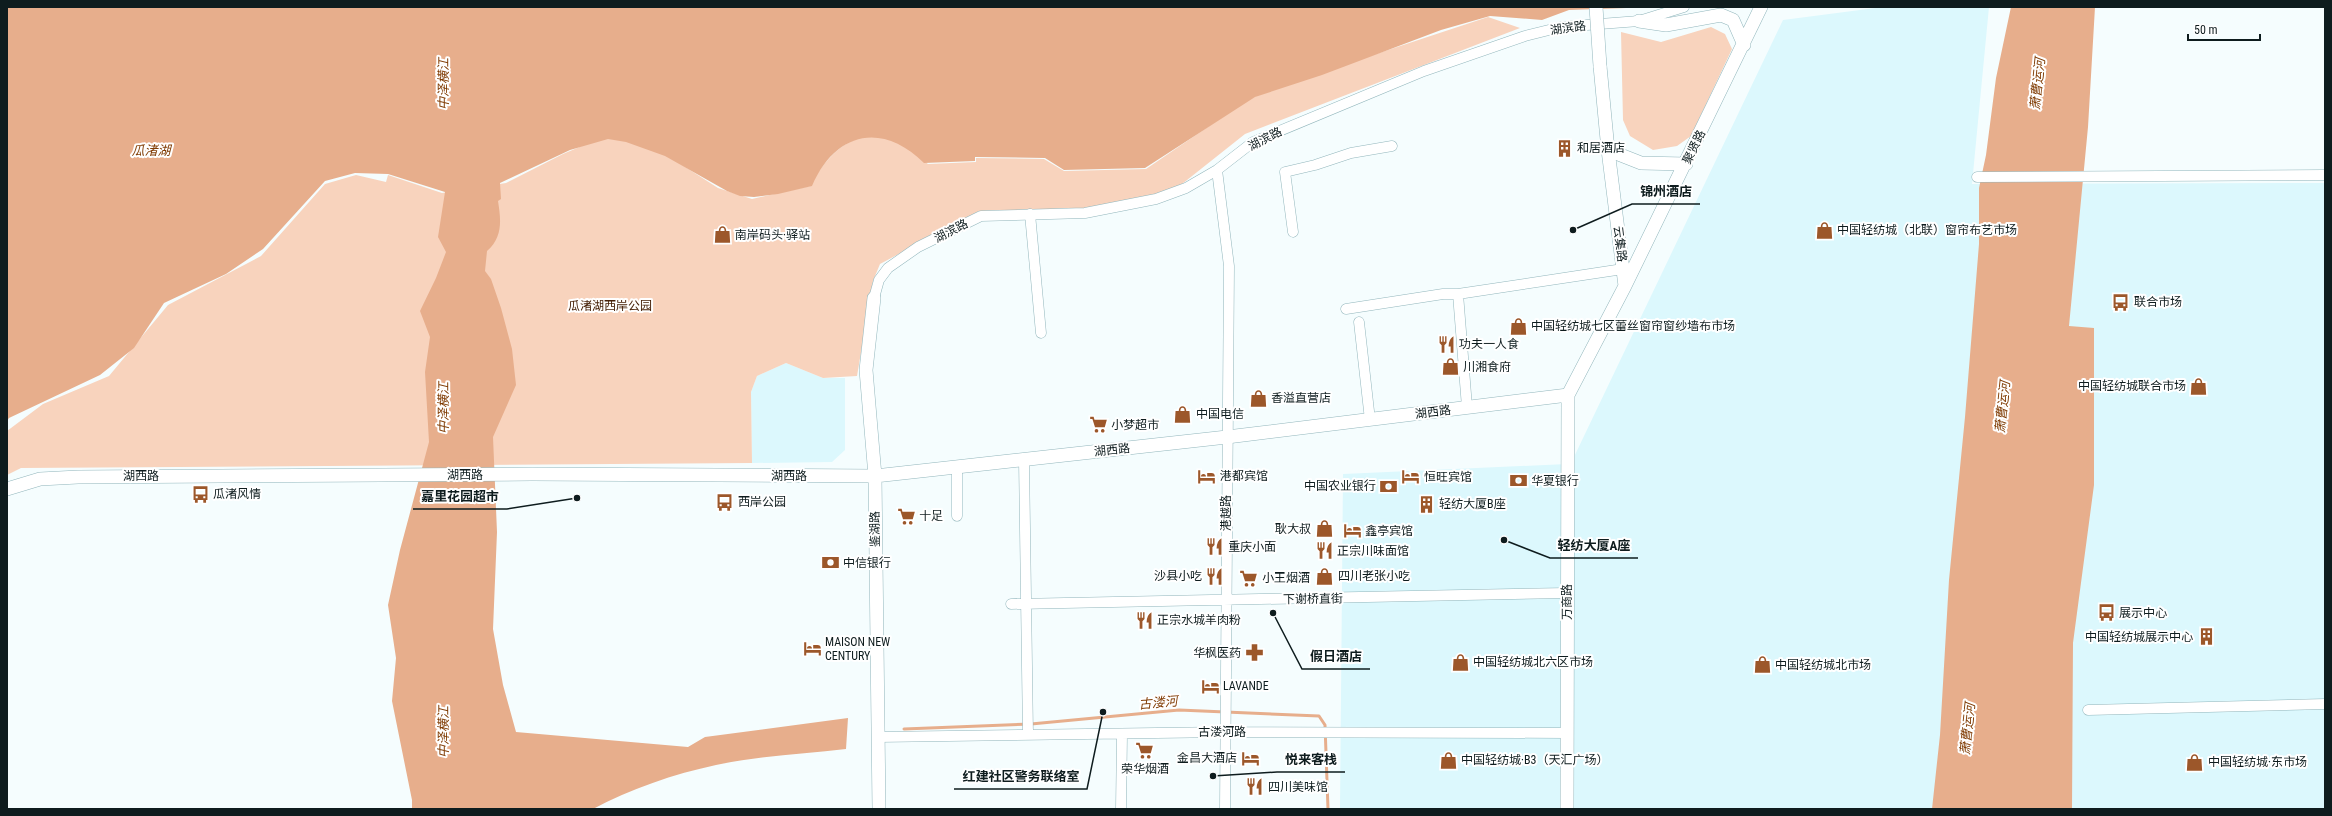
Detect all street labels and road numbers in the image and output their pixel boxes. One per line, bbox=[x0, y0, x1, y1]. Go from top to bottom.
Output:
street label: 湖滨路 bbox=[1549, 19, 1587, 37]
street label: 湖滨路 bbox=[1246, 125, 1284, 153]
street label: 聚贤路 bbox=[1680, 128, 1708, 166]
street label: 湖滨路 bbox=[932, 217, 970, 245]
street label: 云集路 bbox=[1611, 225, 1629, 263]
street label: 湖西路 bbox=[1414, 403, 1452, 421]
street label: 湖西路 bbox=[1093, 441, 1131, 459]
street label: 湖西路 bbox=[447, 468, 483, 482]
street label: 湖西路 bbox=[123, 469, 159, 483]
street label: 湖西路 bbox=[771, 469, 807, 483]
street label: 港越路 bbox=[1219, 495, 1233, 531]
street label: 鉴湖路 bbox=[868, 511, 882, 548]
street label: 万商路 bbox=[1560, 584, 1574, 620]
street label: 下谢桥直街 bbox=[1283, 591, 1343, 607]
street label: 古溇河路 bbox=[1198, 725, 1246, 739]

